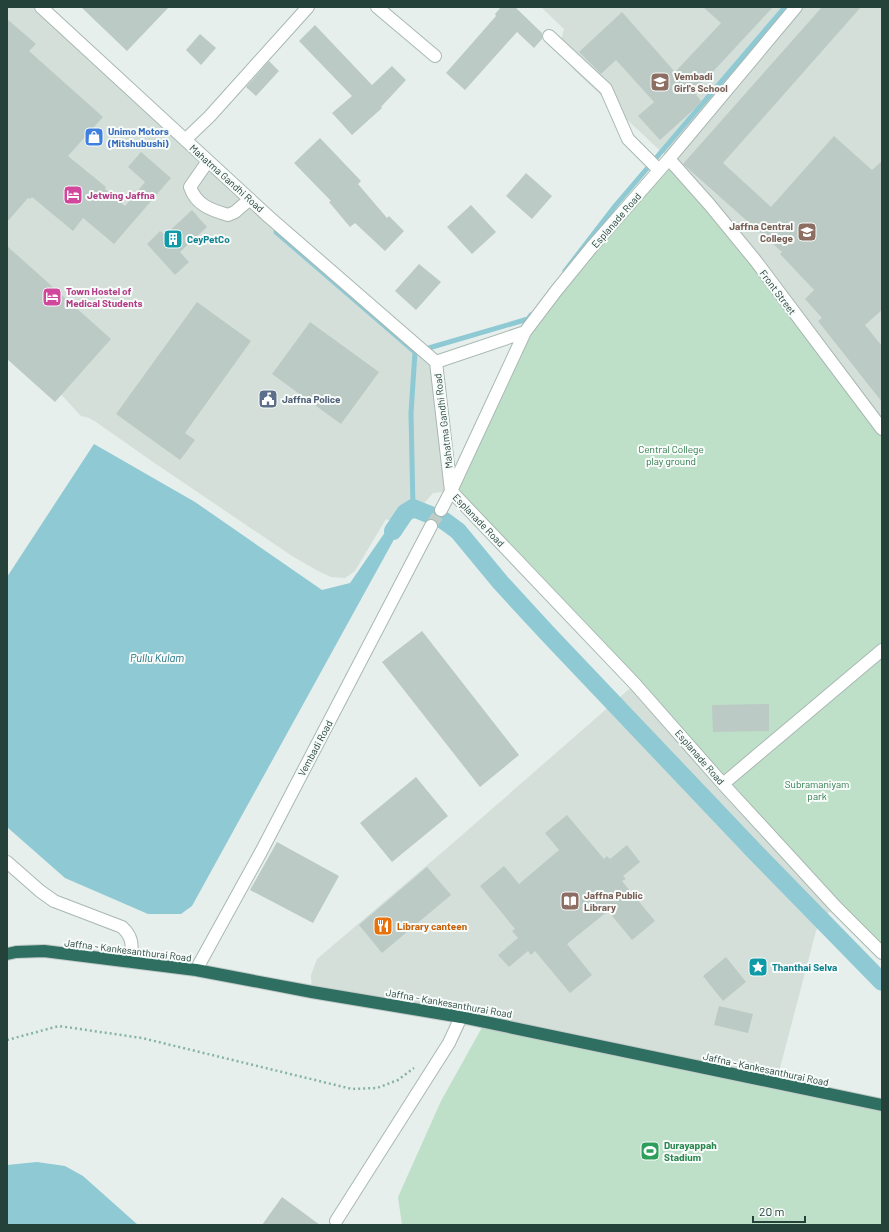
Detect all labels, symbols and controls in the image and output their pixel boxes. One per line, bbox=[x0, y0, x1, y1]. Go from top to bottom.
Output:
place label: Vembadi Girl's School bbox=[674, 70, 728, 94]
school or university icon: Vembadi Girl's School bbox=[649, 71, 671, 93]
place label: Unimo Motors (Mitshubushi) bbox=[107, 125, 169, 149]
shop icon: Unimo Motors (Mitshubushi) bbox=[83, 126, 105, 148]
street label: Mahatma Gandhi Road bbox=[187, 142, 267, 214]
hotel icon: Jetwing Jaffna bbox=[62, 184, 84, 206]
place label: Jetwing Jaffna bbox=[87, 189, 155, 201]
street label: Esplanade Road bbox=[589, 190, 643, 250]
place label: Jaffna Central College bbox=[729, 220, 794, 244]
school or university icon: Jaffna Central College bbox=[796, 221, 818, 243]
building icon: CeyPetCo bbox=[162, 228, 184, 250]
place label: CeyPetCo bbox=[187, 233, 230, 245]
street label: Front Street bbox=[757, 267, 799, 317]
place label: Town Hostel of Medical Students bbox=[66, 285, 143, 309]
hotel icon: Town Hostel of Medical Students bbox=[41, 286, 63, 308]
street label: Mahatma Gandhi Road bbox=[431, 373, 455, 469]
public building icon: Jaffna Police bbox=[257, 388, 279, 410]
place label: Jaffna Police bbox=[282, 393, 341, 405]
park label: Central College play ground bbox=[638, 443, 704, 467]
street label: Esplanade Road bbox=[451, 491, 507, 549]
water label: Pullu Kulam bbox=[130, 651, 184, 664]
street label: Vembadi Road bbox=[295, 718, 335, 778]
street label: Esplanade Road bbox=[673, 727, 727, 787]
park label: Subramaniyam park bbox=[785, 778, 849, 802]
place label: Jaffna Public Library bbox=[584, 889, 644, 913]
library icon: Jaffna Public Library bbox=[559, 890, 581, 912]
restaurant icon: Library canteen bbox=[372, 915, 394, 937]
place label: Library canteen bbox=[397, 920, 467, 932]
street label: Jaffna - Kankesanthurai Road bbox=[64, 936, 192, 964]
place icon: Thanthai Selva bbox=[747, 956, 769, 978]
place label: Thanthai Selva bbox=[772, 961, 837, 973]
street label: Jaffna - Kankesanthurai Road bbox=[385, 986, 513, 1020]
street label: Jaffna - Kankesanthurai Road bbox=[702, 1050, 830, 1088]
place label: Durayappah Stadium bbox=[664, 1139, 717, 1163]
sports icon: Durayappah Stadium bbox=[639, 1140, 661, 1162]
scale bar bbox=[753, 1198, 805, 1224]
text: 20 m bbox=[759, 1204, 785, 1218]

